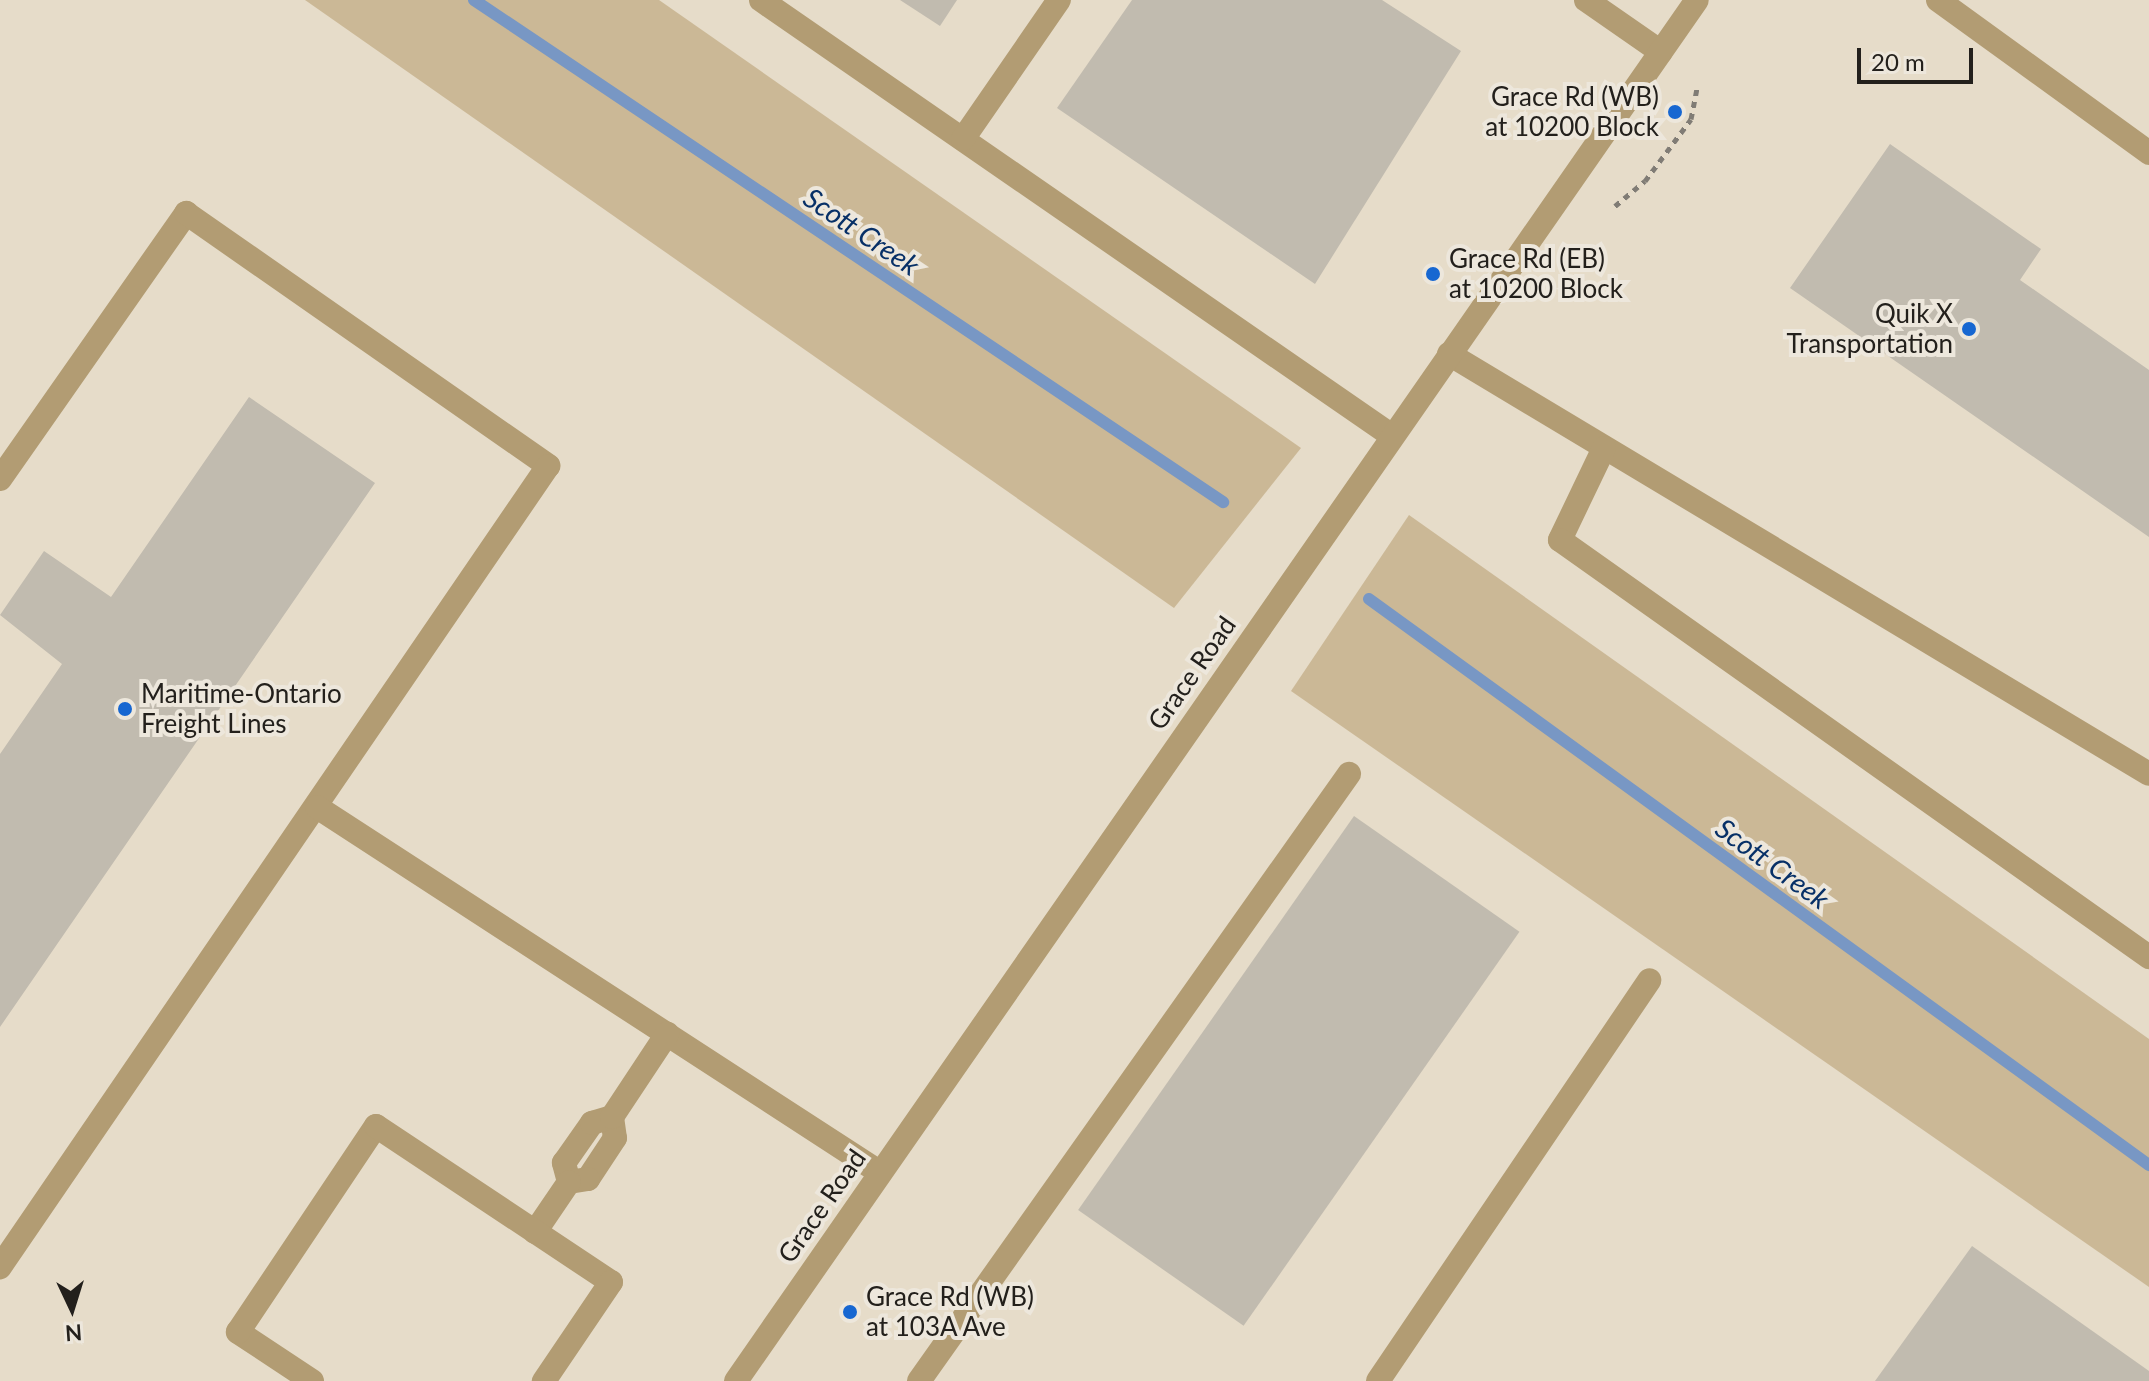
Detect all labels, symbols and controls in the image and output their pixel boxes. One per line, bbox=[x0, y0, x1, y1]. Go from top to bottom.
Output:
scale bar bbox=[1861, 32, 1977, 82]
text: 20 m bbox=[1871, 47, 1925, 76]
place label: Grace Rd (WB) at 10200 Block bbox=[1485, 81, 1659, 142]
marker: Grace Rd (WB) at 10200 Block bbox=[1666, 103, 1684, 121]
water label: Scott Creek bbox=[798, 180, 926, 282]
place label: Grace Rd (EB) at 10200 Block bbox=[1449, 243, 1623, 304]
marker: Grace Rd (EB) at 10200 Block bbox=[1424, 265, 1442, 283]
place label: Quik X Transportation bbox=[1786, 298, 1953, 360]
marker: Quik X Transportation bbox=[1960, 320, 1978, 338]
street label: Grace Road bbox=[1142, 610, 1242, 736]
place label: Maritime-Ontario Freight Lines bbox=[141, 678, 342, 740]
marker: Maritime-Ontario Freight Lines bbox=[116, 700, 134, 718]
water label: Scott Creek bbox=[1710, 811, 1836, 915]
street label: Grace Road bbox=[772, 1143, 872, 1269]
north arrow bbox=[32, 1269, 112, 1349]
place label: Grace Rd (WB) at 103A Ave bbox=[866, 1281, 1034, 1342]
marker: Grace Rd (WB) at 103A Ave bbox=[841, 1303, 859, 1321]
text: N bbox=[64, 1319, 83, 1347]

